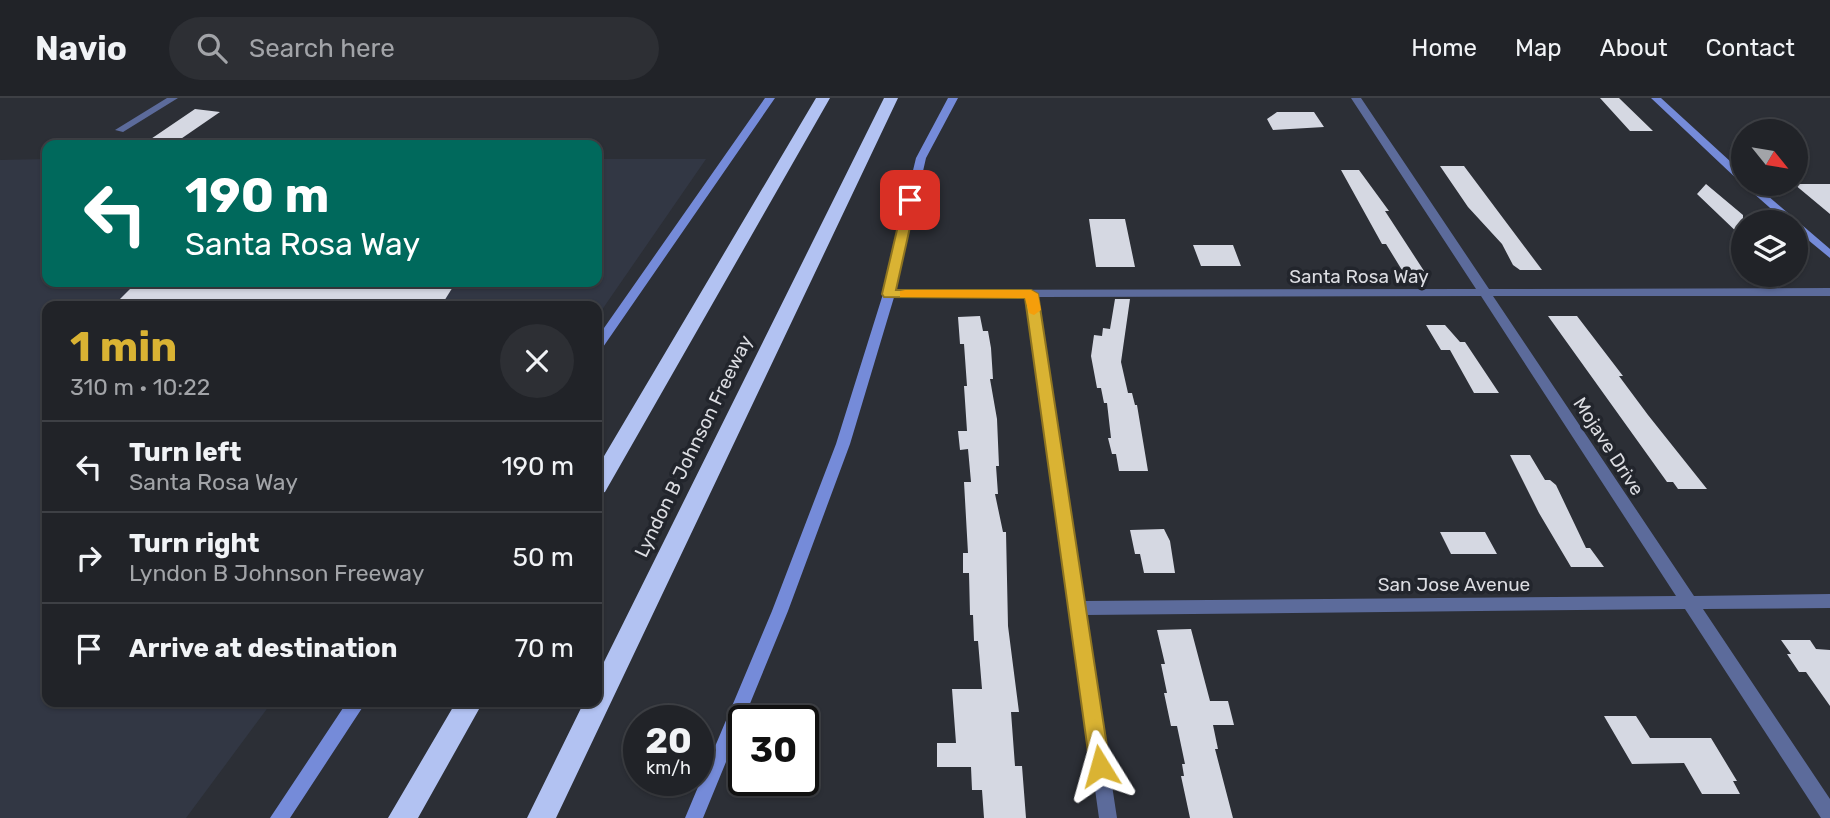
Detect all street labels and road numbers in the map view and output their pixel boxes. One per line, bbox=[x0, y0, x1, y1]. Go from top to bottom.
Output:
street label: Santa Rosa Way bbox=[1289, 265, 1429, 288]
street label: Lyndon B Johnson Freeway bbox=[630, 332, 757, 561]
street label: Mojave Drive bbox=[1568, 393, 1649, 500]
street label: San Jose Avenue bbox=[1378, 573, 1530, 596]

